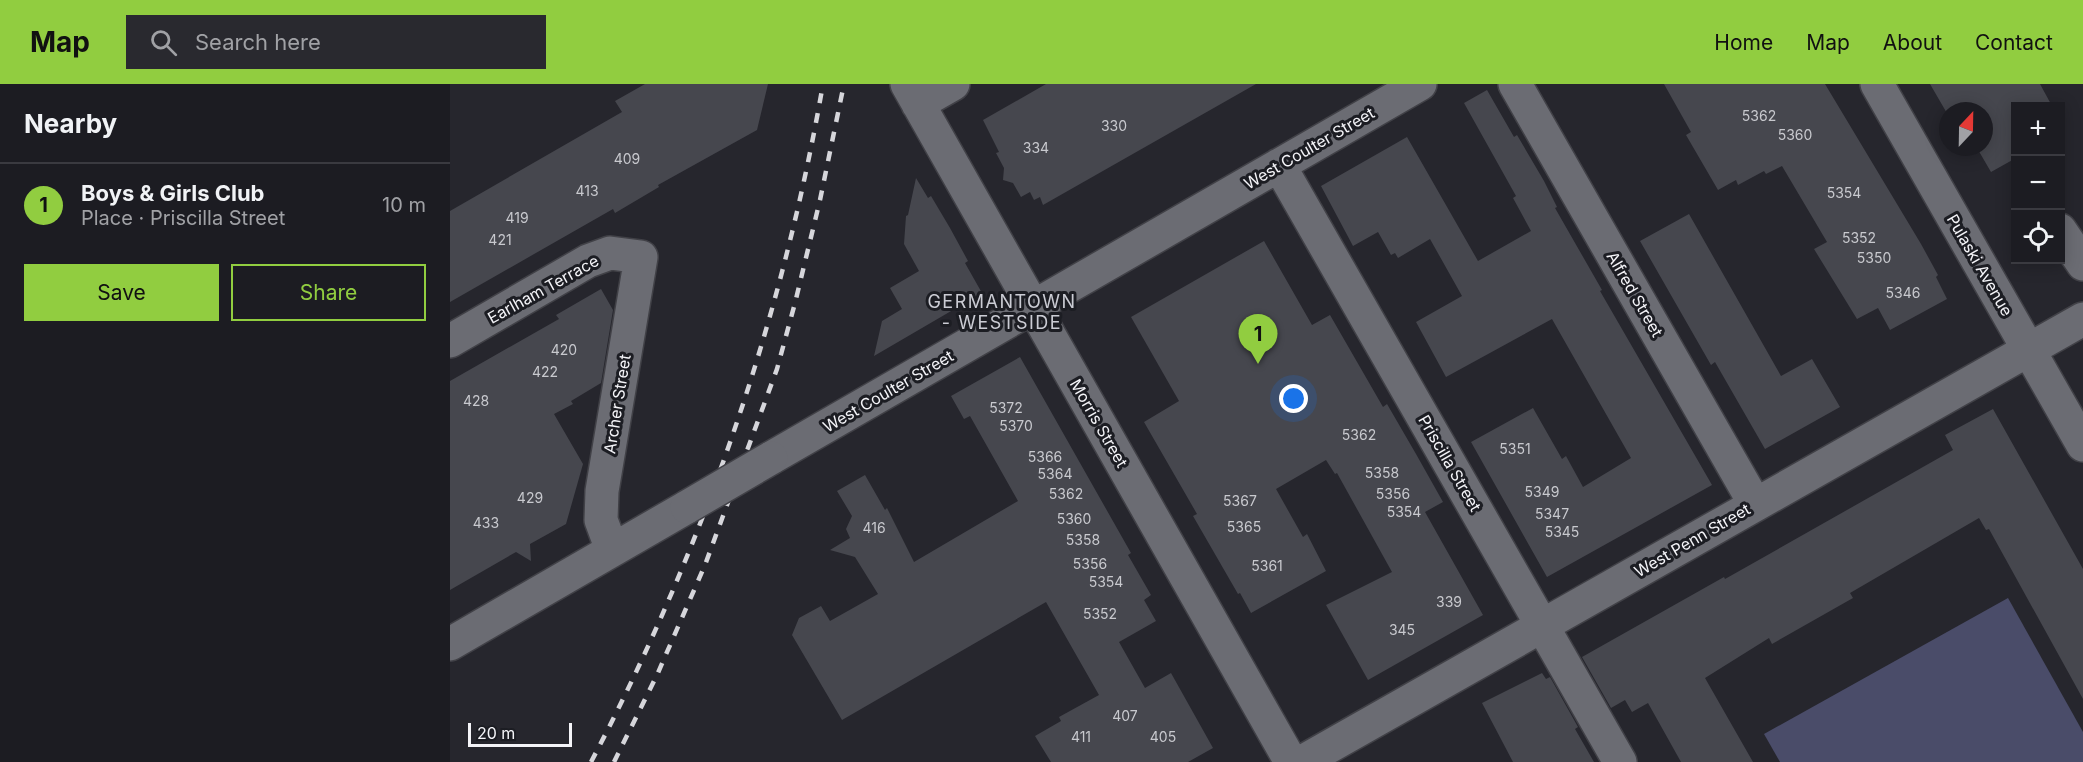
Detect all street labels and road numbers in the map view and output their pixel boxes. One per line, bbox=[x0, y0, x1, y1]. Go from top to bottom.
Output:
street label: West Coulter Street bbox=[1240, 102, 1378, 194]
street label: Pulaski Avenue bbox=[1943, 210, 2017, 320]
street label: Alfred Street bbox=[1602, 248, 1668, 340]
street label: Earlham Terrace bbox=[484, 250, 602, 328]
street label: West Coulter Street bbox=[819, 345, 957, 437]
street label: Archer Street bbox=[599, 353, 635, 455]
street label: Morris Street bbox=[1066, 375, 1132, 471]
street label: Priscilla Street bbox=[1414, 411, 1486, 515]
street label: West Penn Street bbox=[1630, 499, 1754, 581]

